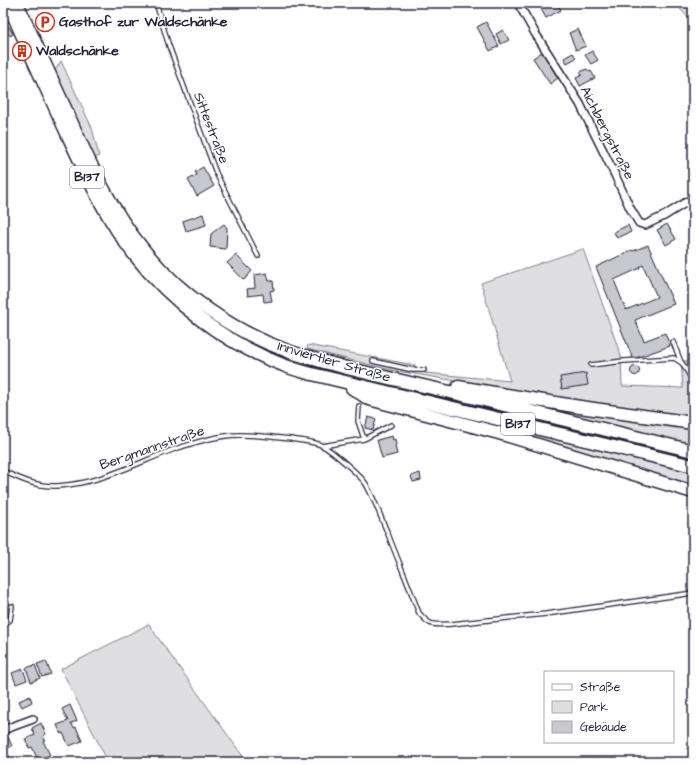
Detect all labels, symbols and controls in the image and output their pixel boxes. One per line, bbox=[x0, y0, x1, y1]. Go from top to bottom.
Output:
parking icon: Gasthof zur Waldschänke bbox=[34, 11, 56, 33]
place label: Gasthof zur Waldschänke bbox=[59, 12, 228, 32]
building icon: Waldschänke bbox=[11, 40, 33, 62]
place label: Waldschänke bbox=[35, 41, 119, 61]
street label: Aichbergstraße bbox=[575, 83, 639, 183]
street label: Sittestraße bbox=[188, 89, 234, 167]
road number: B137 bbox=[70, 166, 104, 188]
street label: Innviertler Straße bbox=[275, 336, 393, 388]
road number: B137 bbox=[501, 413, 535, 435]
street label: Bergmannstraße bbox=[97, 421, 207, 475]
legend bbox=[544, 671, 674, 743]
text: Straße bbox=[580, 679, 621, 696]
text: Park bbox=[580, 699, 608, 716]
text: Gebäude bbox=[580, 719, 627, 736]

